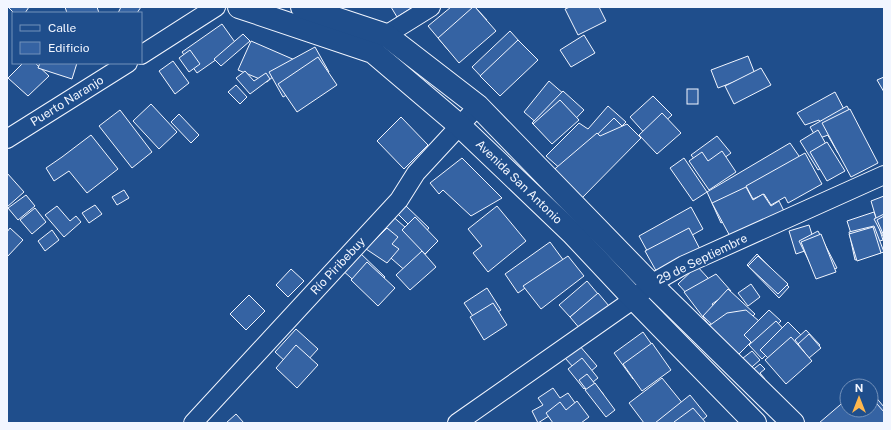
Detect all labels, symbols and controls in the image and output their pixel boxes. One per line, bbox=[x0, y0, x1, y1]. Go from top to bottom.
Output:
legend bbox=[12, 12, 142, 64]
text: Calle bbox=[48, 21, 77, 35]
text: Edificio bbox=[48, 41, 90, 55]
street label: Puerto Naranjo bbox=[28, 73, 106, 129]
street label: Avenida San Antonio bbox=[473, 137, 565, 227]
street label: 29 de Septiembre bbox=[654, 231, 750, 287]
street label: Río Piribebuy bbox=[308, 234, 369, 298]
north arrow bbox=[839, 378, 879, 418]
text: N bbox=[855, 382, 863, 394]

